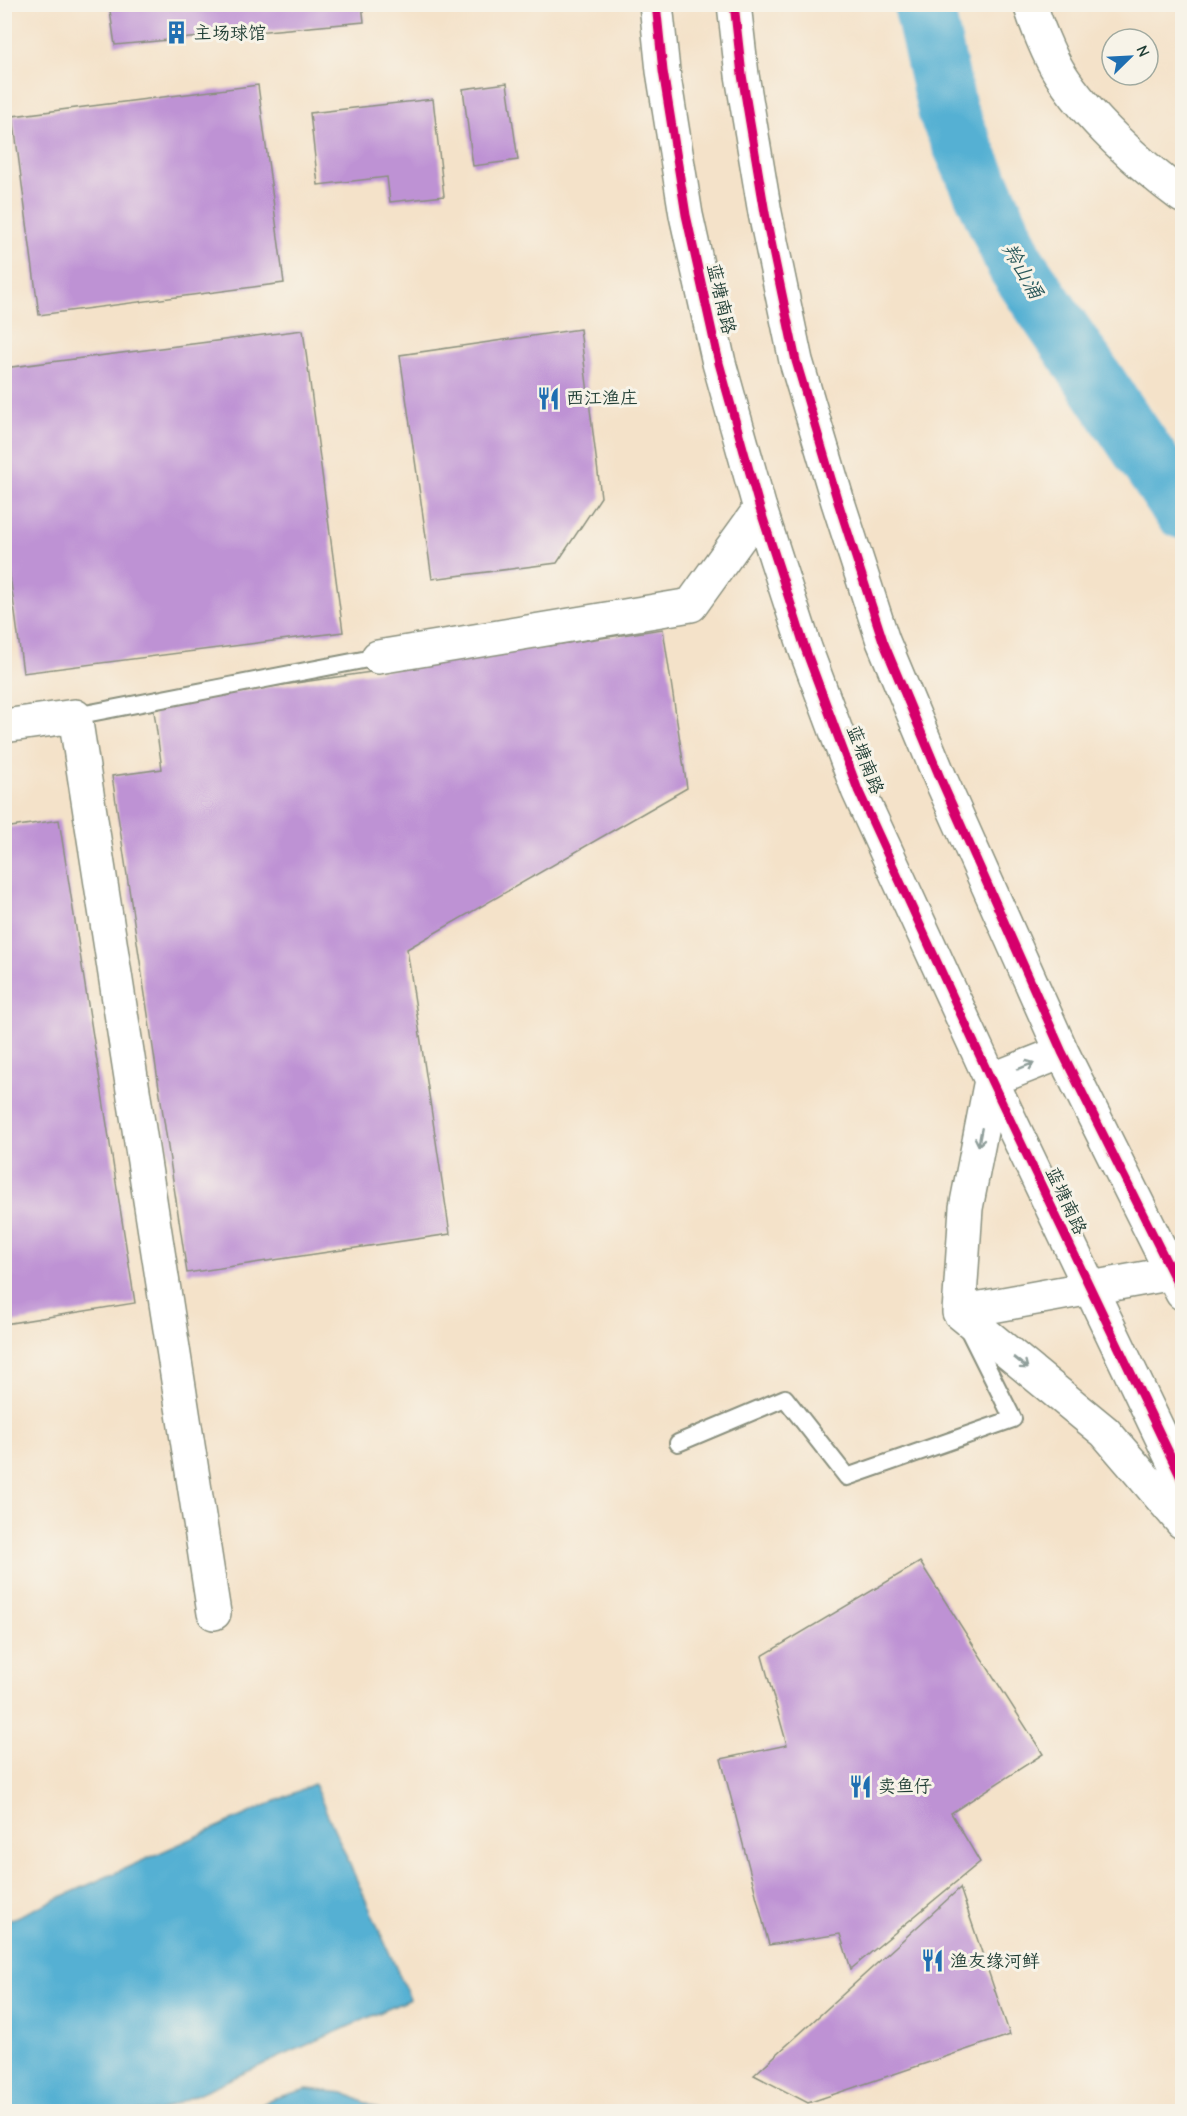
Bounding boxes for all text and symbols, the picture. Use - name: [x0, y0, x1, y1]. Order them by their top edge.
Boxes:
- building icon: 主场球馆: [163, 20, 189, 46]
- place label: 主场球馆: [194, 23, 266, 44]
- north arrow: [1100, 27, 1160, 87]
- text: N: [1132, 43, 1153, 60]
- water label: 羚山涌: [998, 239, 1048, 304]
- street label: 蓝塘南路: [703, 262, 739, 336]
- restaurant icon: 西江渔庄: [535, 385, 561, 411]
- place label: 西江渔庄: [566, 388, 638, 409]
- street label: 蓝塘南路: [842, 723, 888, 797]
- one-way arrow: [1016, 1060, 1035, 1071]
- one-way arrow: [974, 1127, 985, 1147]
- street label: 蓝塘南路: [1041, 1164, 1091, 1238]
- one-way arrow: [1012, 1356, 1028, 1369]
- restaurant icon: 卖鱼仔: [847, 1773, 873, 1799]
- place label: 卖鱼仔: [878, 1776, 932, 1797]
- restaurant icon: 渔友缘河鲜: [919, 1948, 945, 1974]
- place label: 渔友缘河鲜: [950, 1951, 1040, 1972]

